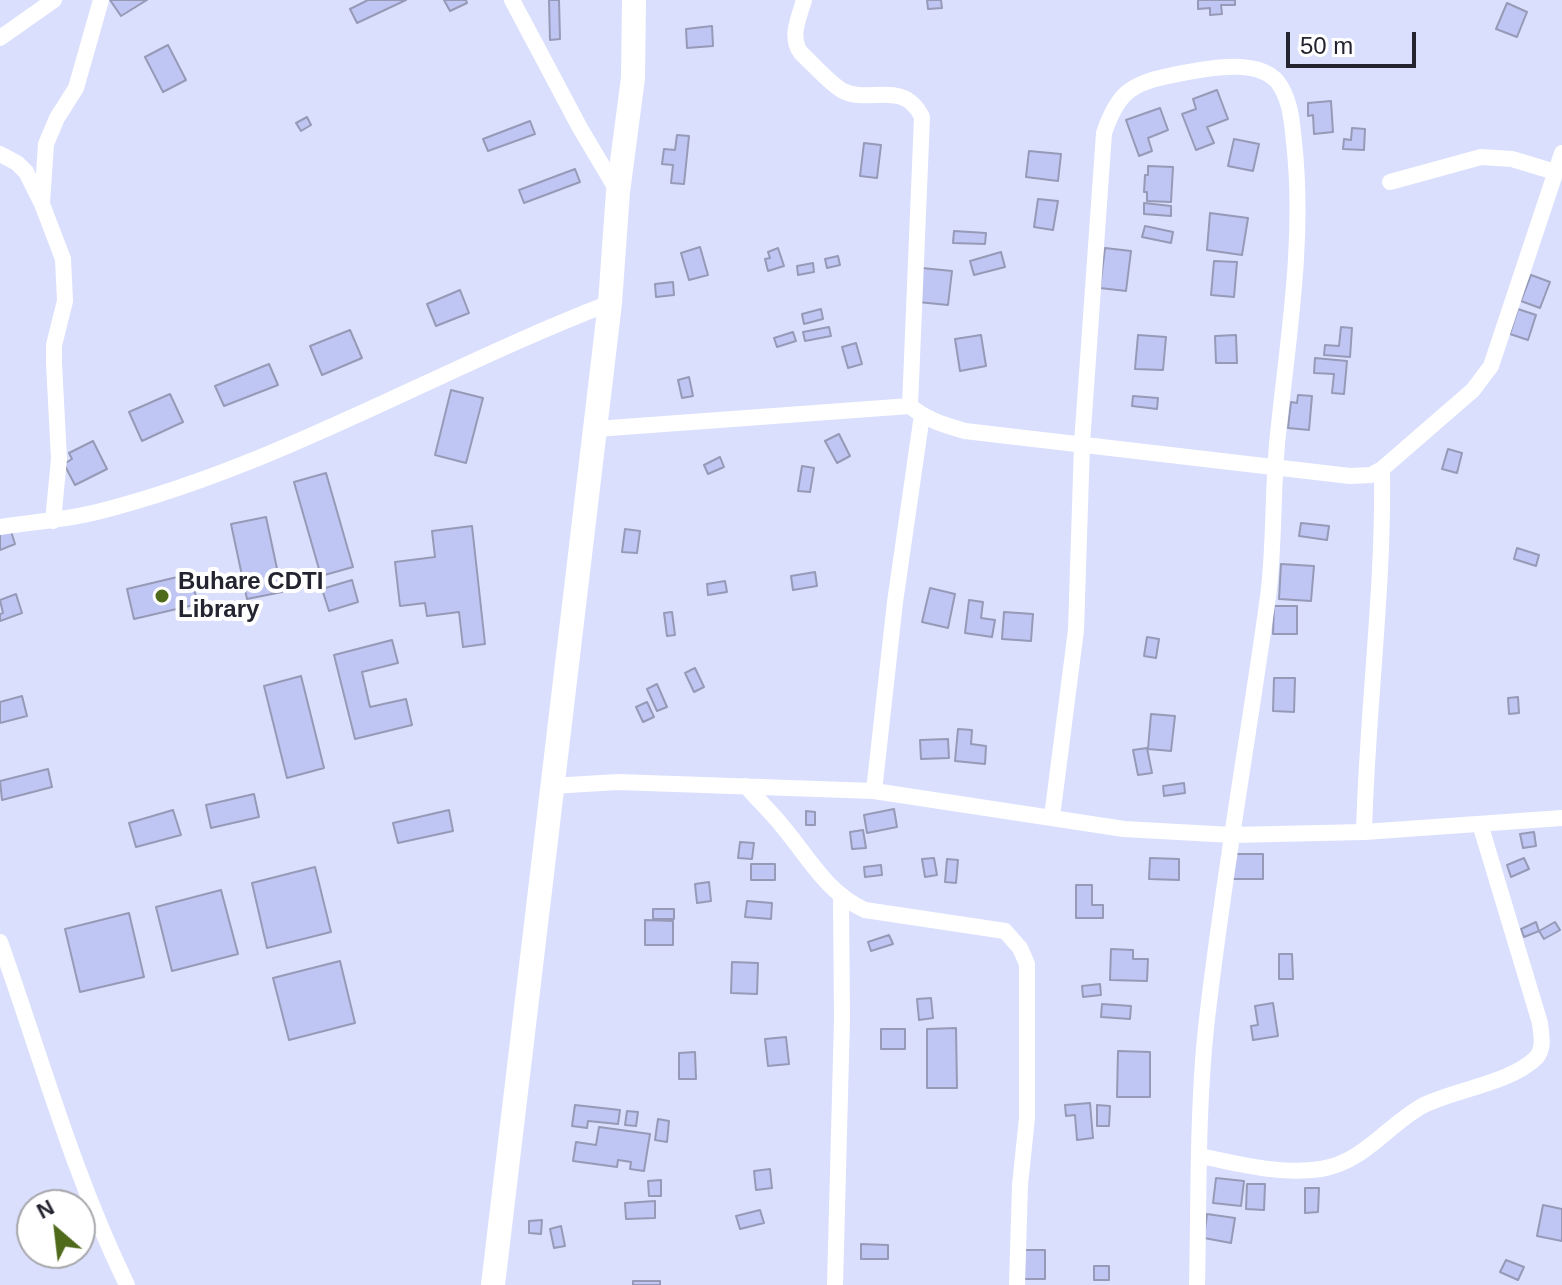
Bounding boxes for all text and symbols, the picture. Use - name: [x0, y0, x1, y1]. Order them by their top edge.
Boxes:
- scale bar: [1290, 16, 1420, 66]
- text: 50 m: [1300, 32, 1353, 59]
- place label: Buhare CDTI Library: [178, 568, 323, 624]
- marker: Buhare CDTI Library: [153, 587, 171, 605]
- north arrow: [16, 1189, 96, 1269]
- text: N: [33, 1194, 58, 1224]

